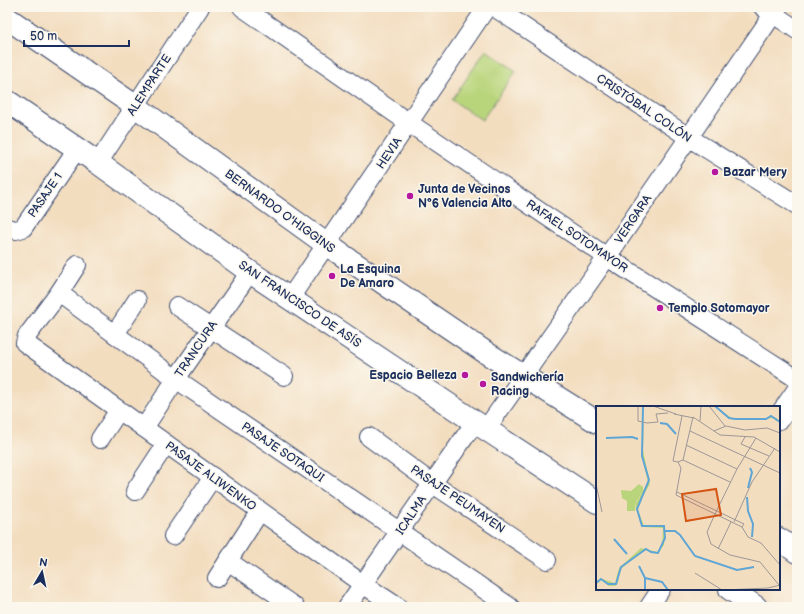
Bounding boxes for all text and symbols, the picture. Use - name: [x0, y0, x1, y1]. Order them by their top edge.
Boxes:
- scale bar: [24, 22, 129, 48]
- text: 50 m: [30, 29, 57, 44]
- street label: ALEMPARTE: [124, 52, 175, 119]
- street label: CRISTÓBAL COLÓN: [593, 69, 695, 146]
- street label: HEVIA: [373, 134, 406, 172]
- place label: Bazar Mery: [723, 165, 787, 180]
- street label: BERNARDO O'HIGGINS: [222, 166, 338, 257]
- marker: Bazar Mery: [710, 167, 720, 177]
- street label: PASAJE 1: [25, 170, 66, 221]
- place label: Junta de Vecinos Nº6 Valencia Alto: [418, 182, 512, 211]
- marker: Junta de Vecinos Nº6 Valencia Alto: [405, 191, 415, 201]
- street label: VERGARA: [612, 191, 656, 247]
- street label: RAFAEL SOTOMAYOR: [523, 197, 631, 276]
- street label: SAN FRANCISCO DE ASÍS: [236, 256, 365, 351]
- place label: La Esquina De Amaro: [340, 262, 401, 291]
- marker: La Esquina De Amaro: [327, 271, 337, 281]
- place label: Templo Sotomayor: [668, 301, 770, 316]
- marker: Templo Sotomayor: [655, 303, 665, 313]
- street label: TRANCURA: [172, 317, 221, 381]
- place label: Espacio Belleza: [369, 368, 457, 383]
- marker: Espacio Belleza: [460, 370, 470, 380]
- place label: Sandwichería Racing: [491, 370, 564, 399]
- marker: Sandwichería Racing: [478, 379, 488, 389]
- inset map: [596, 406, 780, 590]
- street label: PASAJE SOTAQUI: [238, 419, 327, 486]
- street label: PASAJE ALIWENKO: [162, 438, 259, 514]
- street label: PASAJE PEUMAYEN: [408, 462, 508, 537]
- street label: ICALMA: [393, 492, 430, 538]
- north arrow: [22, 552, 62, 592]
- text: N: [38, 556, 49, 570]

